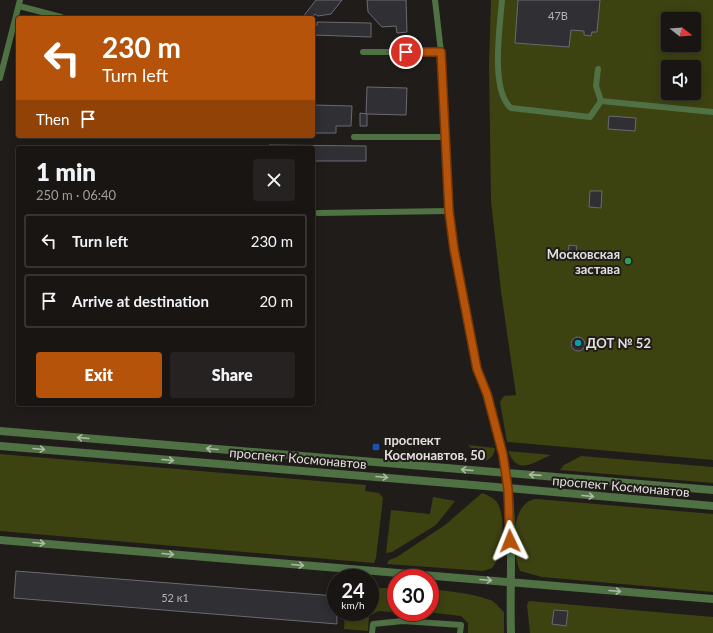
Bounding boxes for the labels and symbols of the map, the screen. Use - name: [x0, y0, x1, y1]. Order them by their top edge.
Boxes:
- house number: 47В: [548, 9, 568, 22]
- north arrow: [661, 12, 701, 52]
- pin: [389, 35, 423, 69]
- place label: Московская застава: [547, 246, 620, 277]
- marker: Московская застава: [623, 256, 633, 266]
- place label: ДОТ № 52: [586, 335, 651, 351]
- marker: ДОТ № 52: [573, 338, 583, 348]
- place label: проспект Космонавтов, 50: [384, 432, 486, 463]
- one-way arrow: [77, 434, 90, 441]
- marker: проспект Космонавтов, 50: [371, 442, 381, 452]
- street label: проспект Космонавтов: [229, 444, 367, 472]
- one-way arrow: [206, 445, 219, 452]
- one-way arrow: [32, 446, 45, 453]
- one-way arrow: [161, 456, 174, 463]
- one-way arrow: [461, 467, 474, 474]
- one-way arrow: [529, 472, 542, 479]
- street label: проспект Космонавтов: [552, 472, 690, 500]
- one-way arrow: [375, 474, 388, 481]
- one-way arrow: [581, 492, 594, 499]
- position arrow: [489, 520, 531, 562]
- one-way arrow: [32, 539, 45, 547]
- one-way arrow: [161, 550, 174, 557]
- one-way arrow: [291, 561, 304, 568]
- speed limit sign: 30: [387, 569, 439, 621]
- one-way arrow: [479, 576, 492, 583]
- one-way arrow: [608, 587, 621, 595]
- house number: 52 к1: [161, 591, 189, 604]

